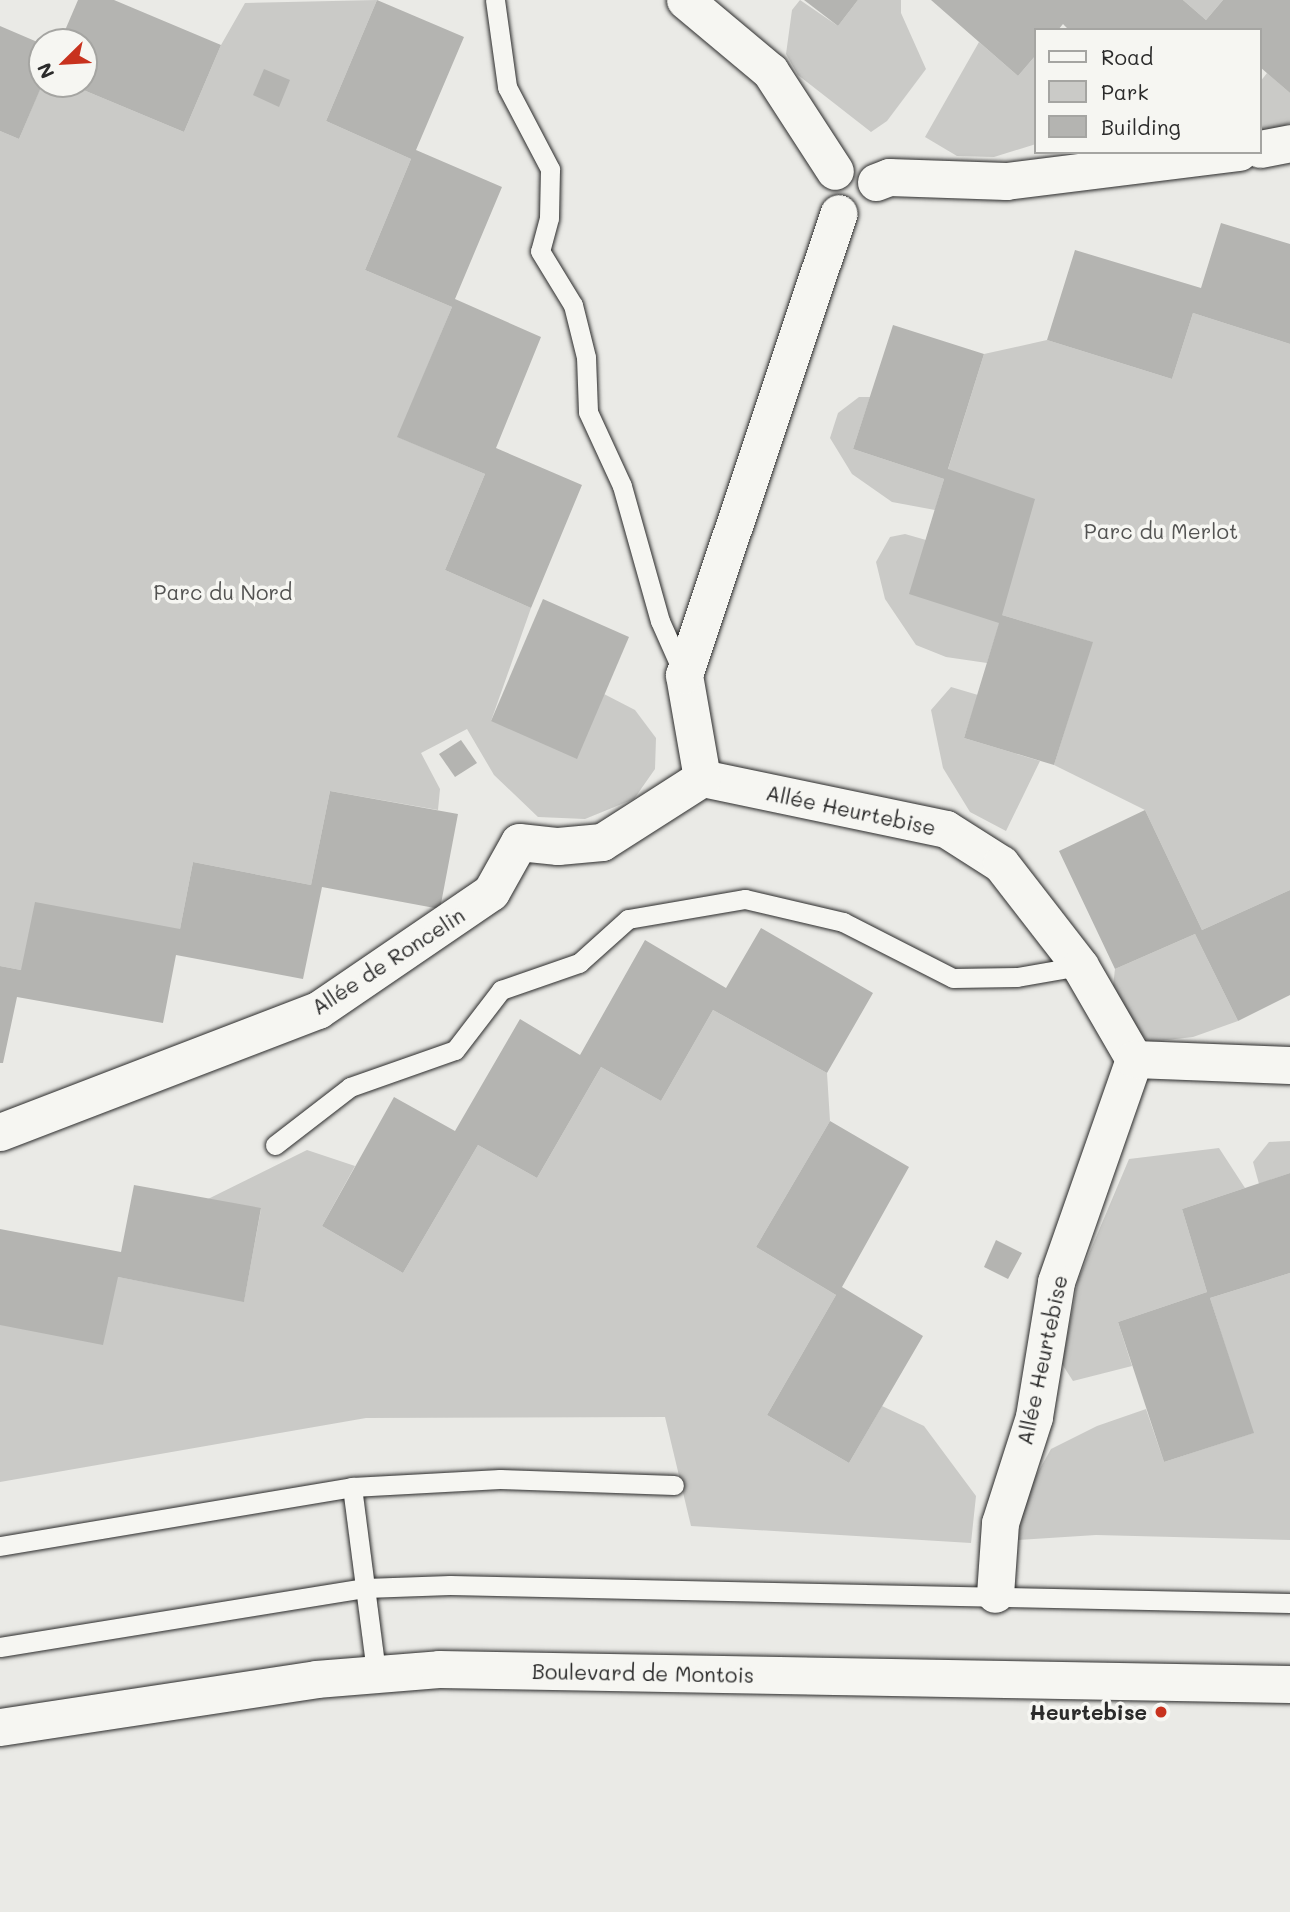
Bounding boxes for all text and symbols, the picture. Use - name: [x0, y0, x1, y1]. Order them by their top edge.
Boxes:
- north arrow: [28, 28, 98, 98]
- legend: [1034, 28, 1262, 154]
- text: Road: [1101, 43, 1153, 70]
- text: N: [31, 59, 60, 83]
- text: Park: [1101, 78, 1149, 105]
- text: Building: [1101, 113, 1181, 140]
- park label: Parc du Merlot: [1084, 518, 1238, 544]
- park label: Parc du Nord: [154, 579, 292, 605]
- street label: Allée Heurtebise: [764, 780, 938, 840]
- street label: Allée de Roncelin: [307, 902, 469, 1020]
- street label: Allée Heurtebise: [1012, 1273, 1072, 1447]
- street label: Boulevard de Montois: [532, 1658, 754, 1688]
- place label: Heurtebise: [1029, 1699, 1147, 1725]
- marker: Heurtebise: [1153, 1704, 1169, 1720]

